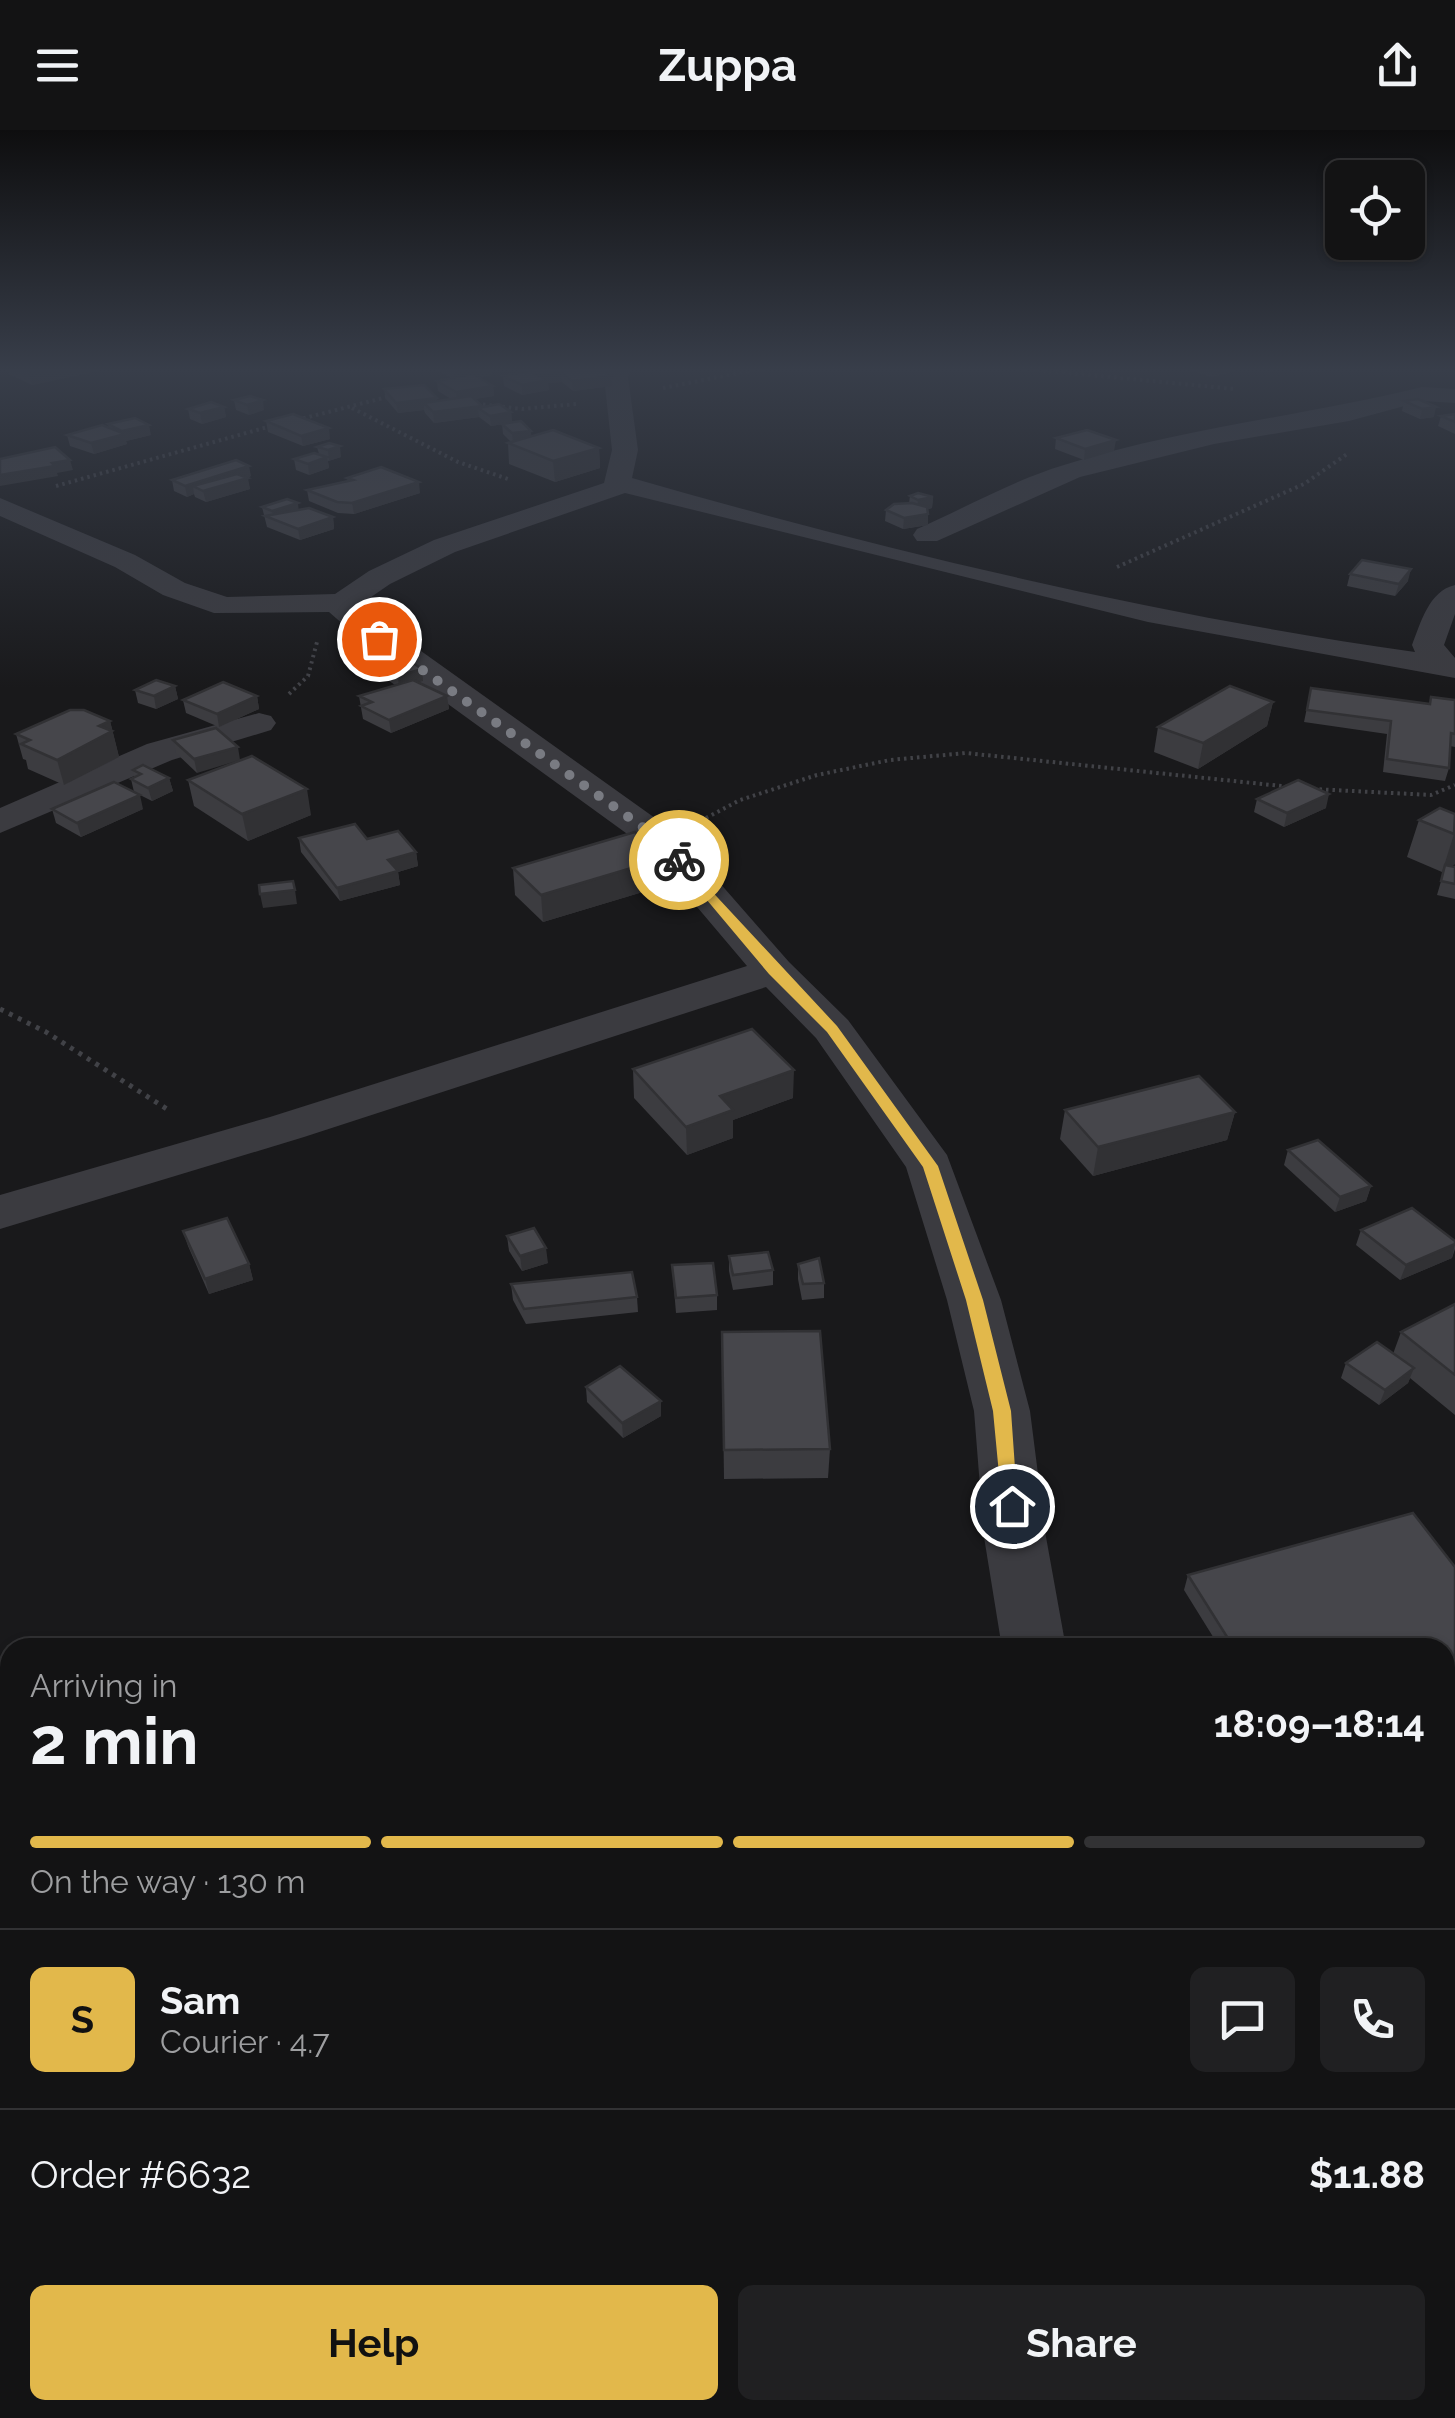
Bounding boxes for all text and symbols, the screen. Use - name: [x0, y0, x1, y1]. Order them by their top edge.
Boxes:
- icon: menu: [30, 38, 85, 93]
- icon: share: [1370, 38, 1425, 93]
- text: Zuppa: [658, 39, 797, 92]
- map controls: [1325, 160, 1425, 260]
- button: locate: [1325, 160, 1425, 260]
- pin: [337, 597, 422, 682]
- icon: bag: [352, 612, 407, 667]
- courier: [629, 810, 729, 910]
- icon: bike: [652, 833, 707, 888]
- pin: [970, 1464, 1055, 1549]
- icon: home: [985, 1479, 1040, 1534]
- text: Arriving in: [30, 1667, 177, 1704]
- text: 18:09–18:14: [1214, 1701, 1425, 1746]
- text: 2 min: [30, 1703, 199, 1779]
- text: On the way · 130 m: [30, 1863, 306, 1900]
- button: chat: [1190, 1967, 1295, 2072]
- button: phone: [1320, 1967, 1425, 2072]
- text: Sam: [160, 1978, 240, 2023]
- text: S: [71, 1997, 94, 2042]
- text: Courier · 4.7: [160, 2023, 330, 2060]
- text: Order #6632: [30, 2152, 251, 2197]
- text: $11.88: [1309, 2152, 1425, 2197]
- button: Help: [30, 2285, 718, 2400]
- button: Share: [738, 2285, 1425, 2400]

